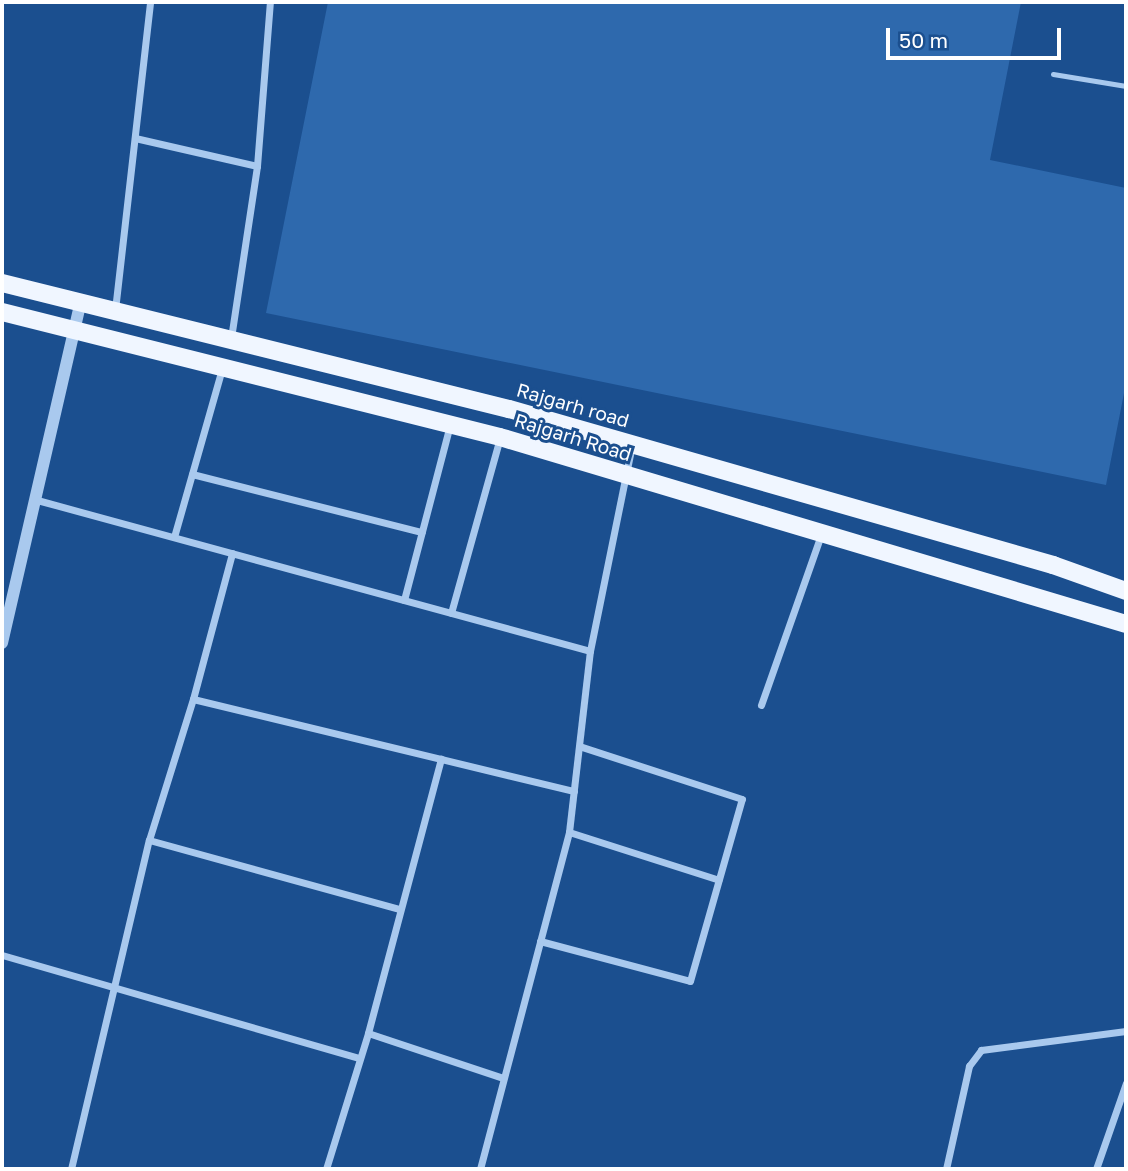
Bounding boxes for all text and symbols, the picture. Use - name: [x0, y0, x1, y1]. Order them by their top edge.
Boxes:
- scale bar: [890, 14, 1065, 58]
- text: 50 m: [899, 27, 948, 53]
- street label: Rajgarh road: [514, 378, 632, 432]
- street label: Rajgarh Road: [512, 408, 634, 466]

